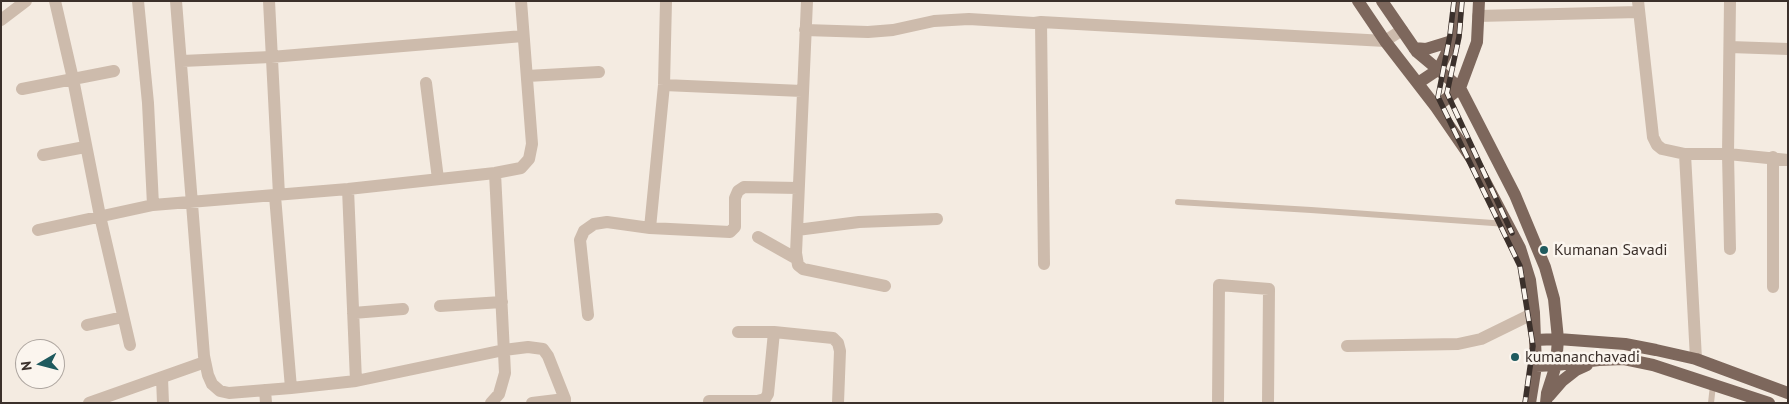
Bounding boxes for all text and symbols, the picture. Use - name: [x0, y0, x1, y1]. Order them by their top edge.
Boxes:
- place label: Kumanan Savadi: [1554, 240, 1668, 260]
- marker: Kumanan Savadi: [1538, 244, 1550, 256]
- north arrow: [15, 339, 65, 389]
- place label: kumananchavadi: [1525, 347, 1640, 367]
- marker: kumananchavadi: [1509, 351, 1521, 363]
- text: N: [17, 360, 36, 372]

